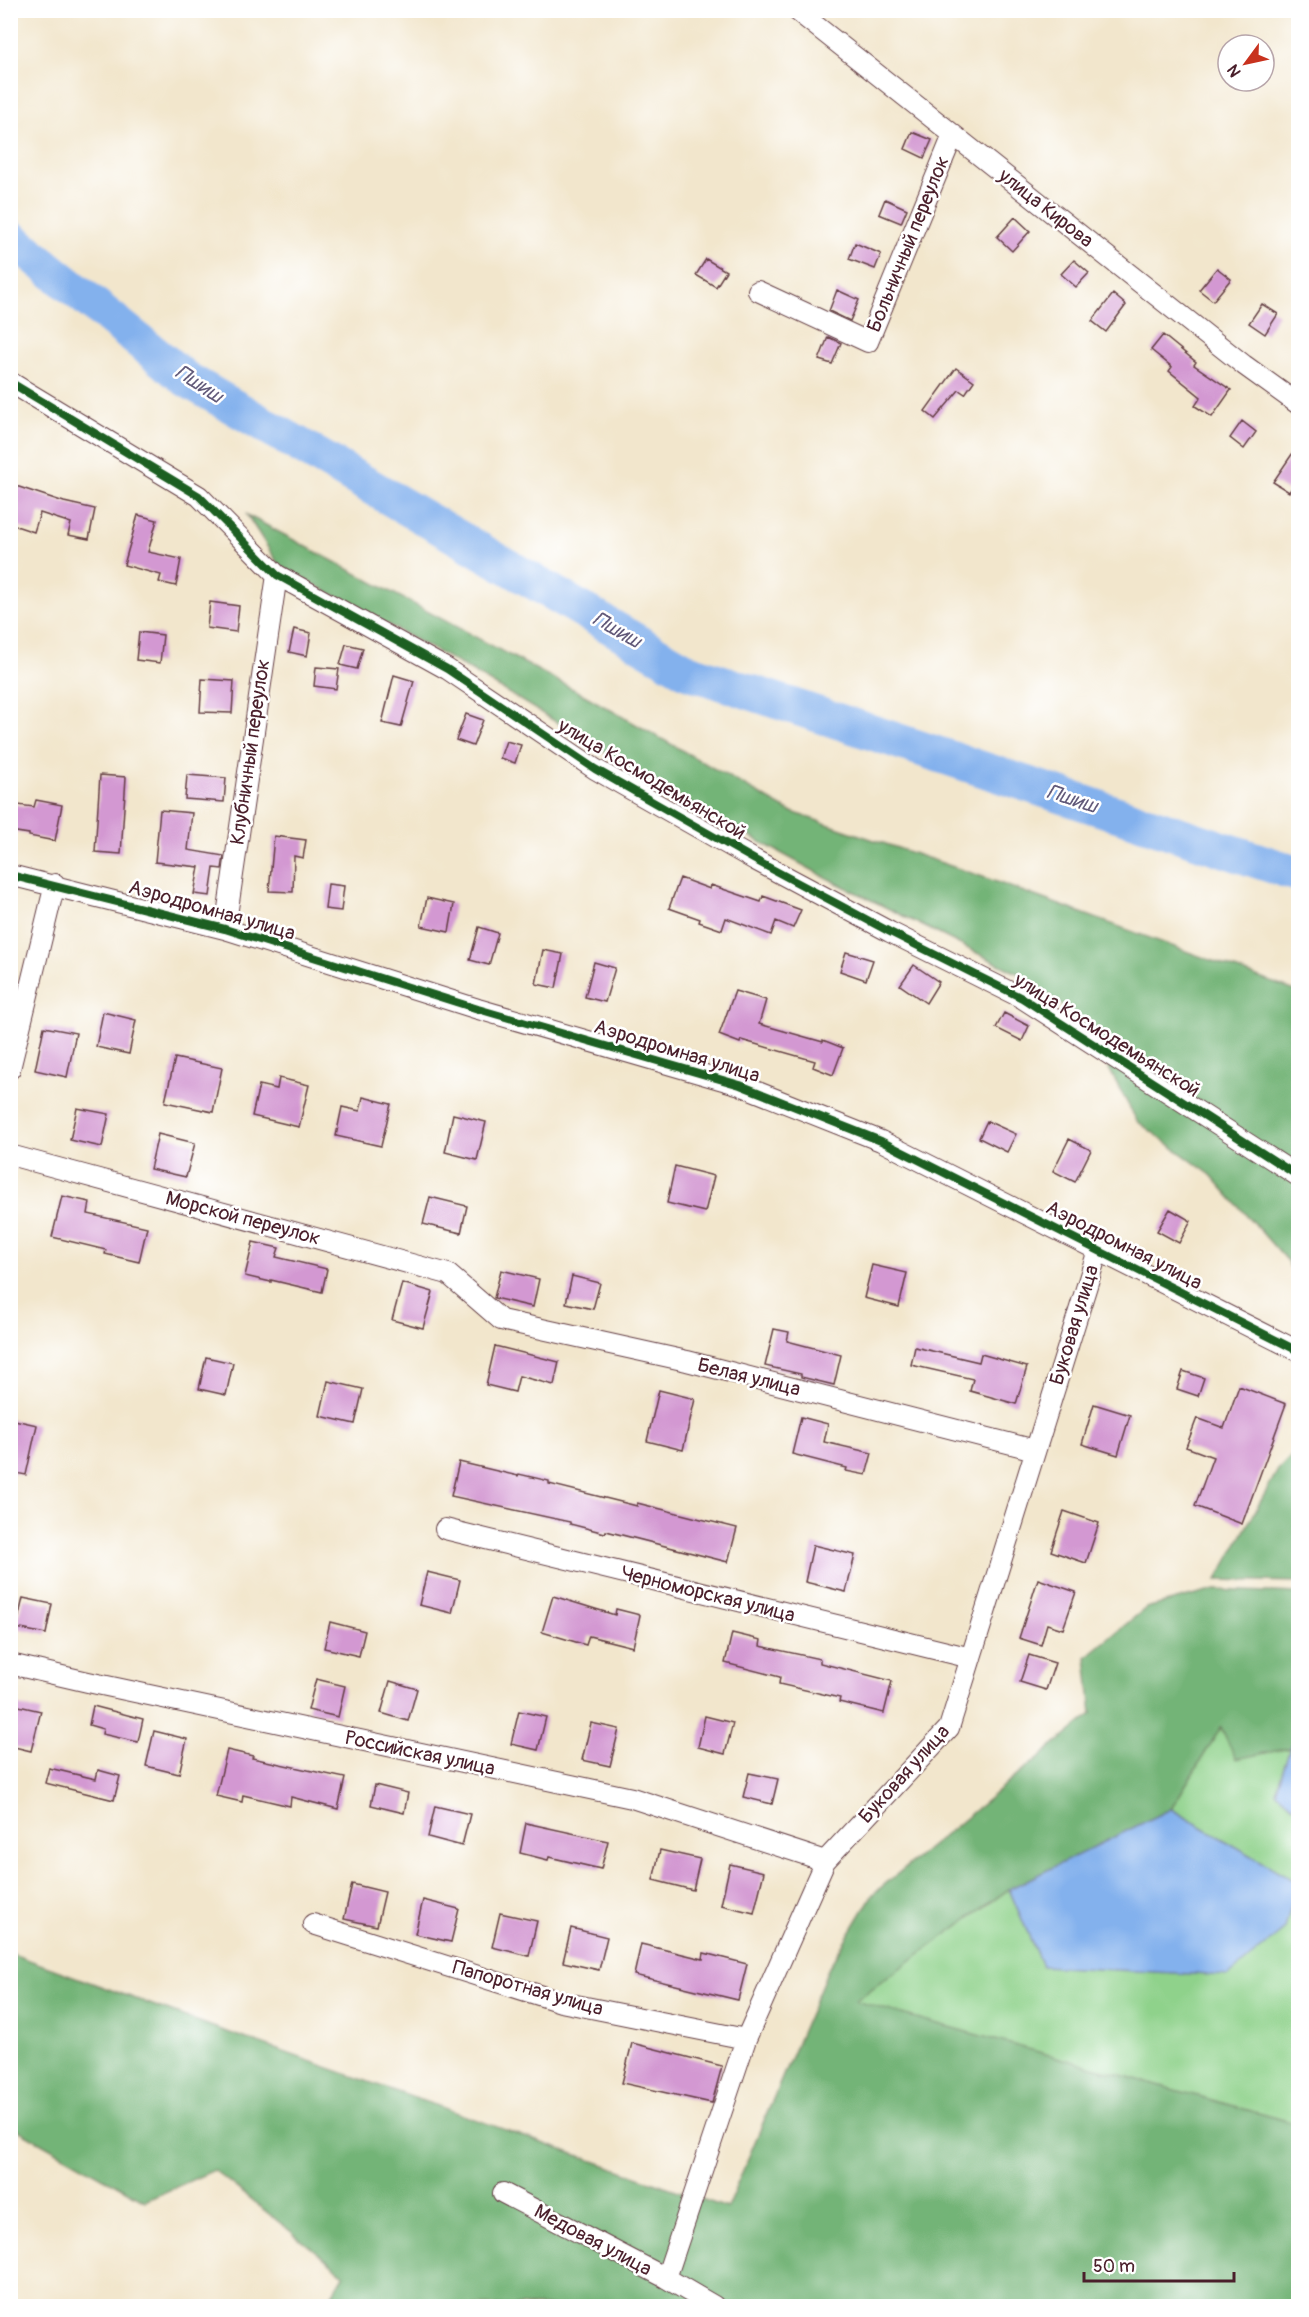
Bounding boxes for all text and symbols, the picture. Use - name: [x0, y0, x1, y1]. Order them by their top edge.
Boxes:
- north arrow: [1216, 33, 1276, 93]
- text: N: [1223, 60, 1246, 81]
- street label: Больничный переулок: [861, 152, 955, 336]
- street label: улица Кирова: [993, 162, 1099, 253]
- water label: Пшиш: [170, 359, 230, 411]
- water label: Пшиш: [588, 605, 648, 656]
- street label: Клубничный переулок: [225, 658, 275, 846]
- street label: улица Космодемьянской: [553, 712, 751, 845]
- water label: Пшиш: [1043, 778, 1103, 820]
- street label: Аэродромная улица: [126, 874, 298, 946]
- street label: улица Космодемьянской: [1008, 967, 1205, 1103]
- street label: Аэродромная улица: [591, 1014, 763, 1088]
- street label: Морской переулок: [163, 1185, 323, 1251]
- street label: Аэродромная улица: [1042, 1195, 1206, 1295]
- street label: Буковая улица: [1044, 1262, 1104, 1388]
- street label: Белая улица: [695, 1352, 803, 1402]
- street label: Черноморская улица: [618, 1560, 798, 1628]
- street label: Буковая улица: [853, 1719, 955, 1829]
- street label: Российская улица: [343, 1725, 497, 1781]
- street label: Папоротная улица: [450, 1955, 606, 2021]
- street label: Медовая улица: [530, 2199, 656, 2281]
- scale bar: [1084, 2245, 1234, 2283]
- text: 50 m: [1093, 2255, 1135, 2278]

